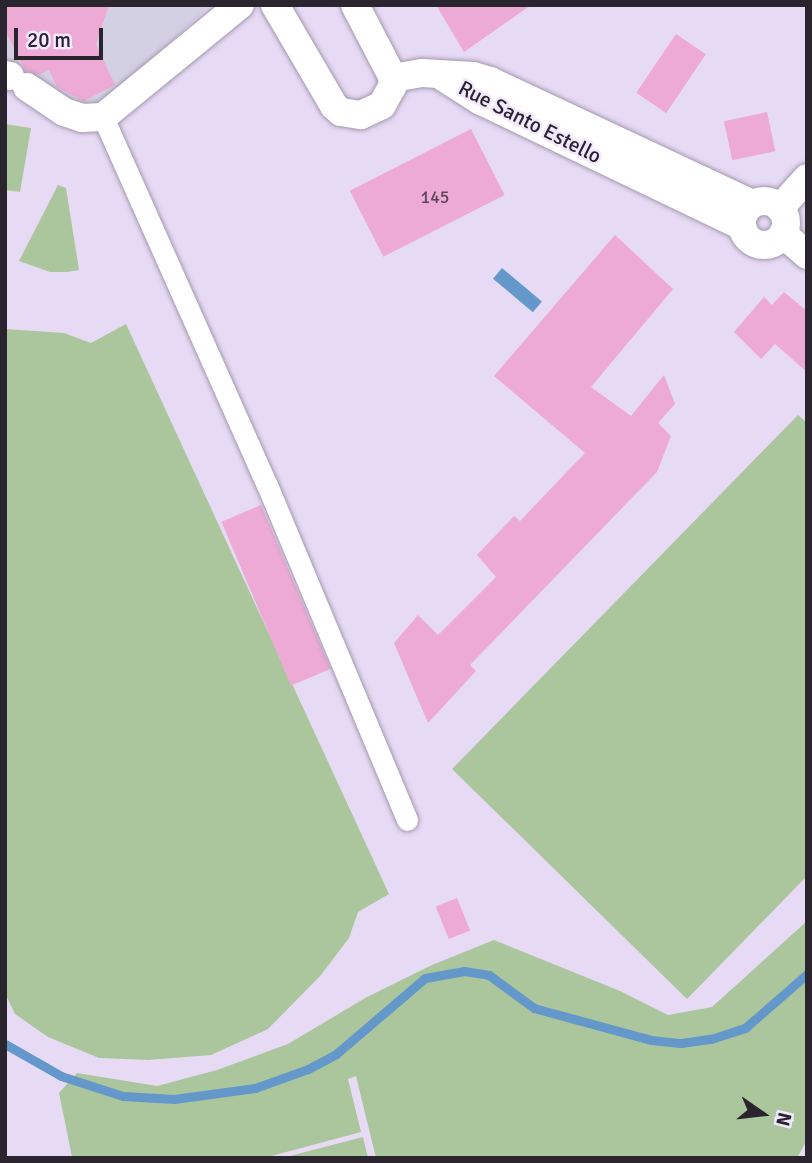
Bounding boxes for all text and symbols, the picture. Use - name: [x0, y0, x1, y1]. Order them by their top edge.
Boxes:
- scale bar: [18, 14, 107, 58]
- text: 20 m: [27, 27, 71, 53]
- street label: Rue Santo Estello: [454, 75, 606, 169]
- house number: 145: [420, 186, 450, 208]
- north arrow: [728, 1079, 798, 1149]
- text: N: [770, 1110, 797, 1128]

